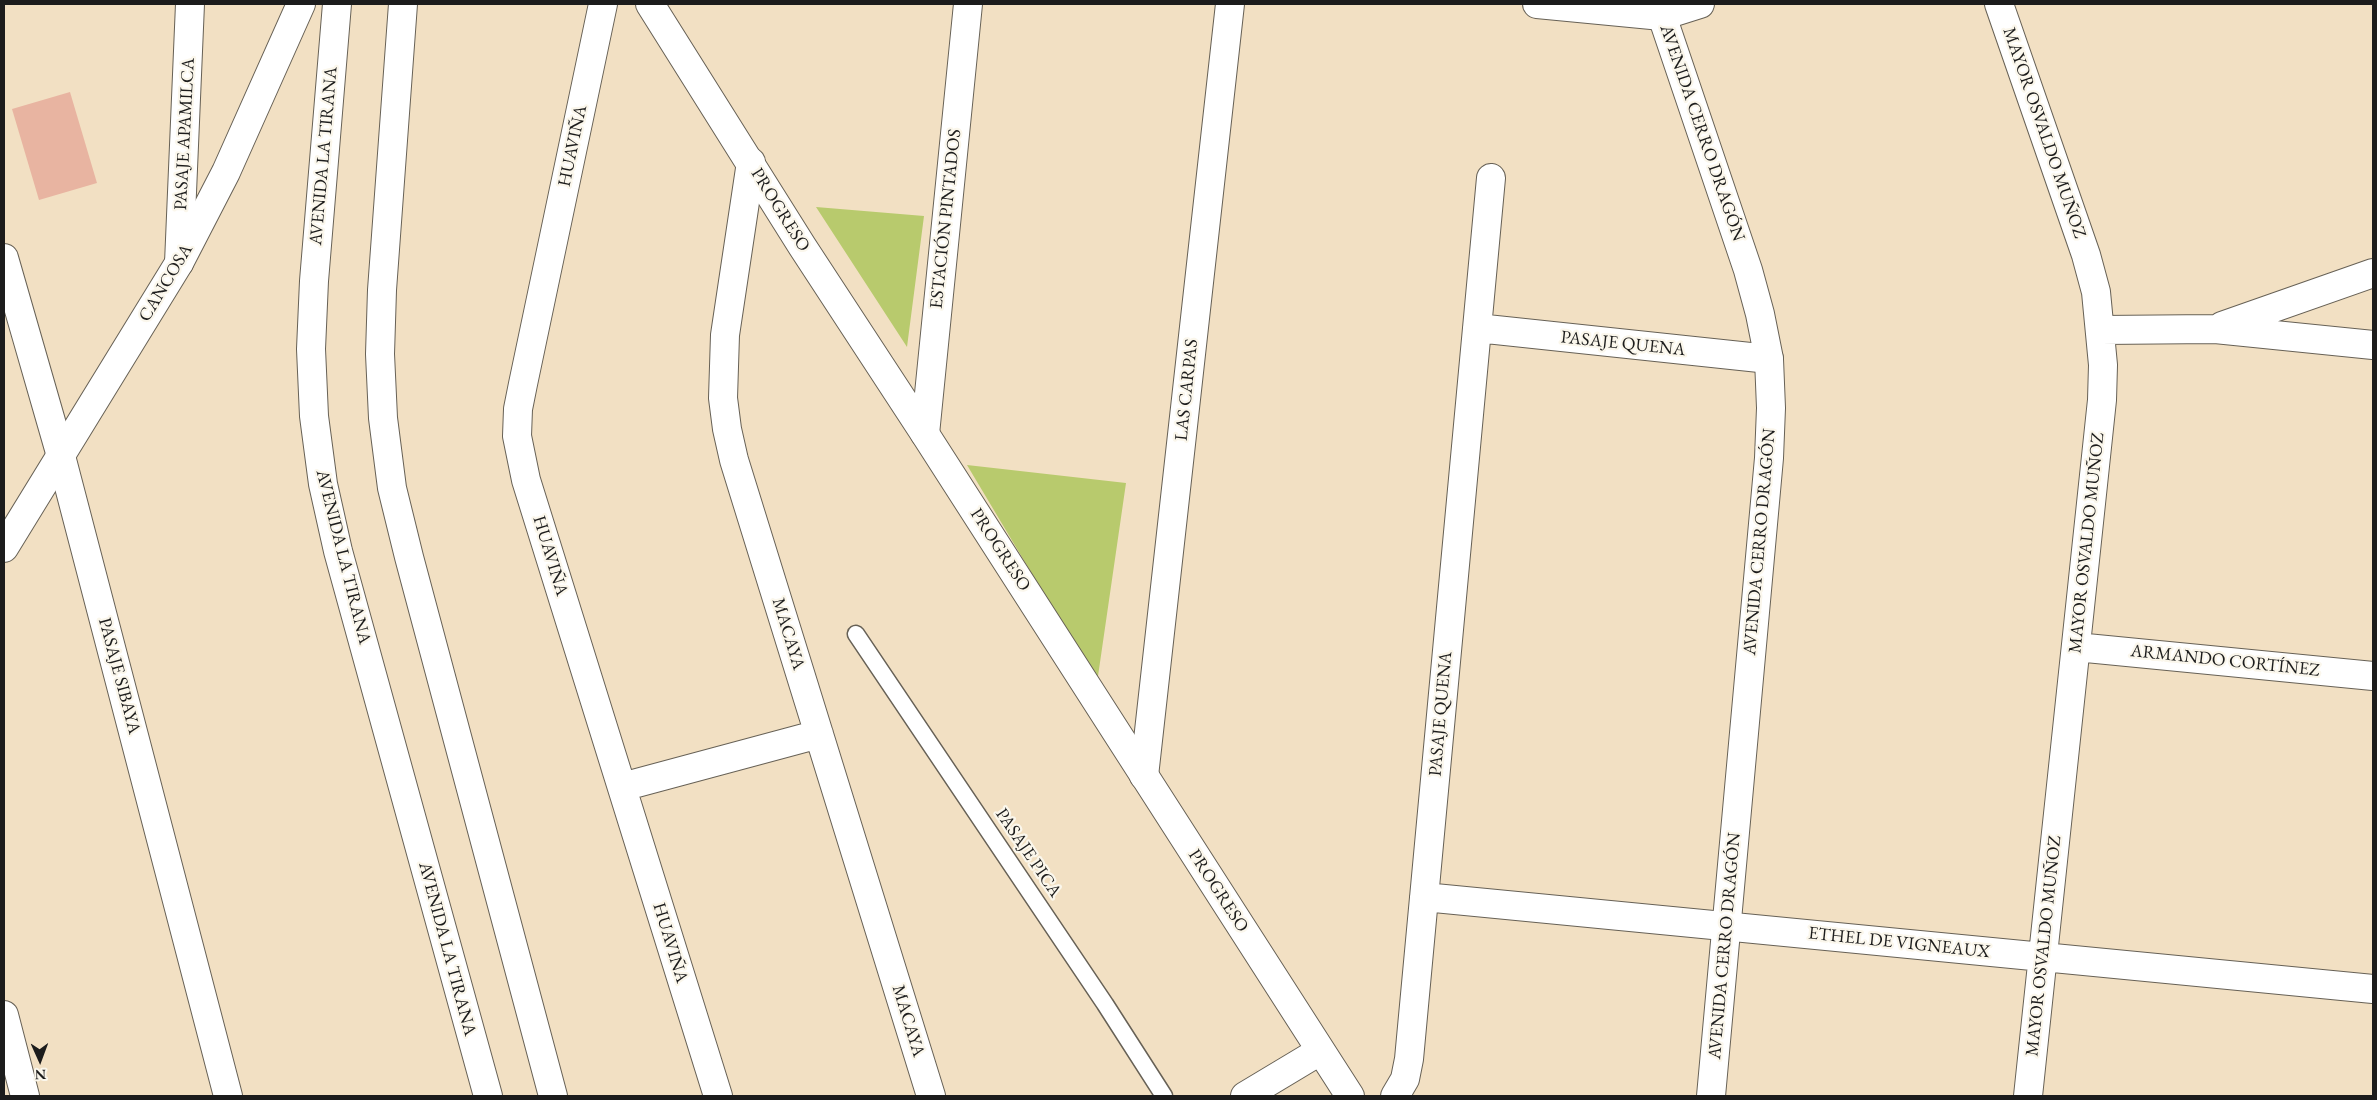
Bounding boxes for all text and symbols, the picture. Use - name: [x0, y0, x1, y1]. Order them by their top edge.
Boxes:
- street label: AVENIDA CERRO DRAGÓN: [1655, 22, 1749, 244]
- street label: MAYOR OSVALDO MUÑOZ: [1998, 25, 2090, 241]
- street label: PASAJE APAMILCA: [170, 57, 200, 211]
- street label: AVENIDA LA TIRANA: [305, 66, 343, 246]
- street label: HUAVIÑA: [554, 103, 592, 189]
- street label: ESTACIÓN PINTADOS: [926, 128, 966, 310]
- street label: PROGRESO: [746, 164, 814, 256]
- street label: CANCOSA: [134, 240, 198, 326]
- street label: PASAJE QUENA: [1560, 327, 1686, 361]
- street label: LAS CARPAS: [1171, 338, 1203, 442]
- street label: AVENIDA CERRO DRAGÓN: [1739, 428, 1781, 656]
- street label: MAYOR OSVALDO MUÑOZ: [2065, 432, 2109, 654]
- street label: AVENIDA LA TIRANA: [311, 467, 375, 647]
- street label: PROGRESO: [965, 504, 1035, 596]
- street label: HUAVIÑA: [528, 513, 572, 599]
- street label: MACAYA: [767, 595, 809, 673]
- street label: PASAJE SIBAYA: [93, 615, 145, 737]
- street label: ARMANDO CORTÍNEZ: [2129, 640, 2321, 682]
- street label: PASAJE QUENA: [1425, 651, 1457, 777]
- street label: PASAJE PICA: [990, 804, 1066, 902]
- street label: AVENIDA CERRO DRAGÓN: [1704, 832, 1746, 1060]
- street label: MAYOR OSVALDO MUÑOZ: [2022, 835, 2066, 1057]
- street label: PROGRESO: [1183, 845, 1253, 937]
- street label: AVENIDA LA TIRANA: [413, 860, 481, 1038]
- street label: HUAVIÑA: [648, 900, 692, 986]
- street label: ETHEL DE VIGNEAUX: [1807, 923, 1991, 963]
- street label: MACAYA: [887, 982, 929, 1060]
- north arrow: [15, 1035, 65, 1085]
- text: N: [35, 1066, 47, 1084]

